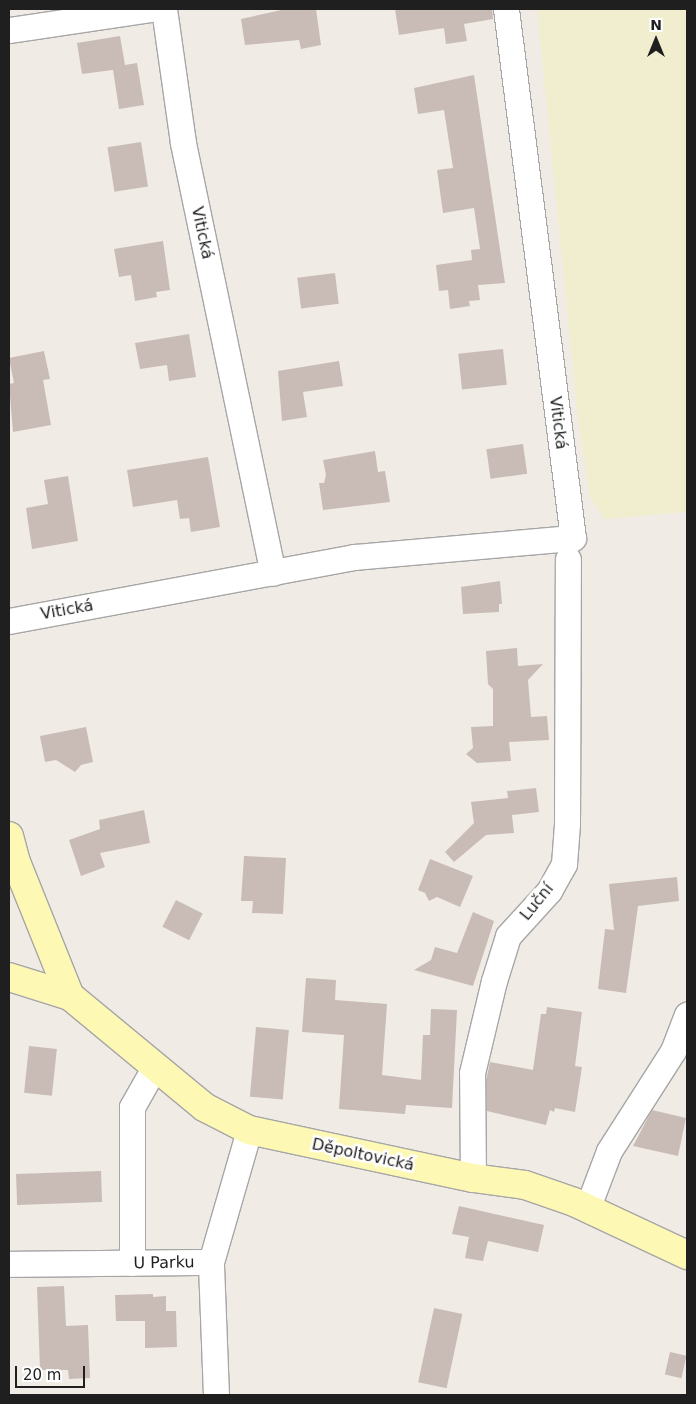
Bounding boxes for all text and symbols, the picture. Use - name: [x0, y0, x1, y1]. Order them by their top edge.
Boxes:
- north arrow: [631, 15, 681, 65]
- text: N: [650, 17, 662, 33]
- street label: Vitická: [187, 205, 217, 261]
- street label: Vitická: [545, 395, 571, 451]
- street label: Vitická: [39, 596, 95, 624]
- street label: Luční: [516, 880, 558, 924]
- street label: Děpoltovická: [310, 1135, 416, 1175]
- street label: U Parku: [133, 1253, 195, 1273]
- scale bar: [18, 1356, 88, 1388]
- text: 20 m: [23, 1366, 61, 1384]

